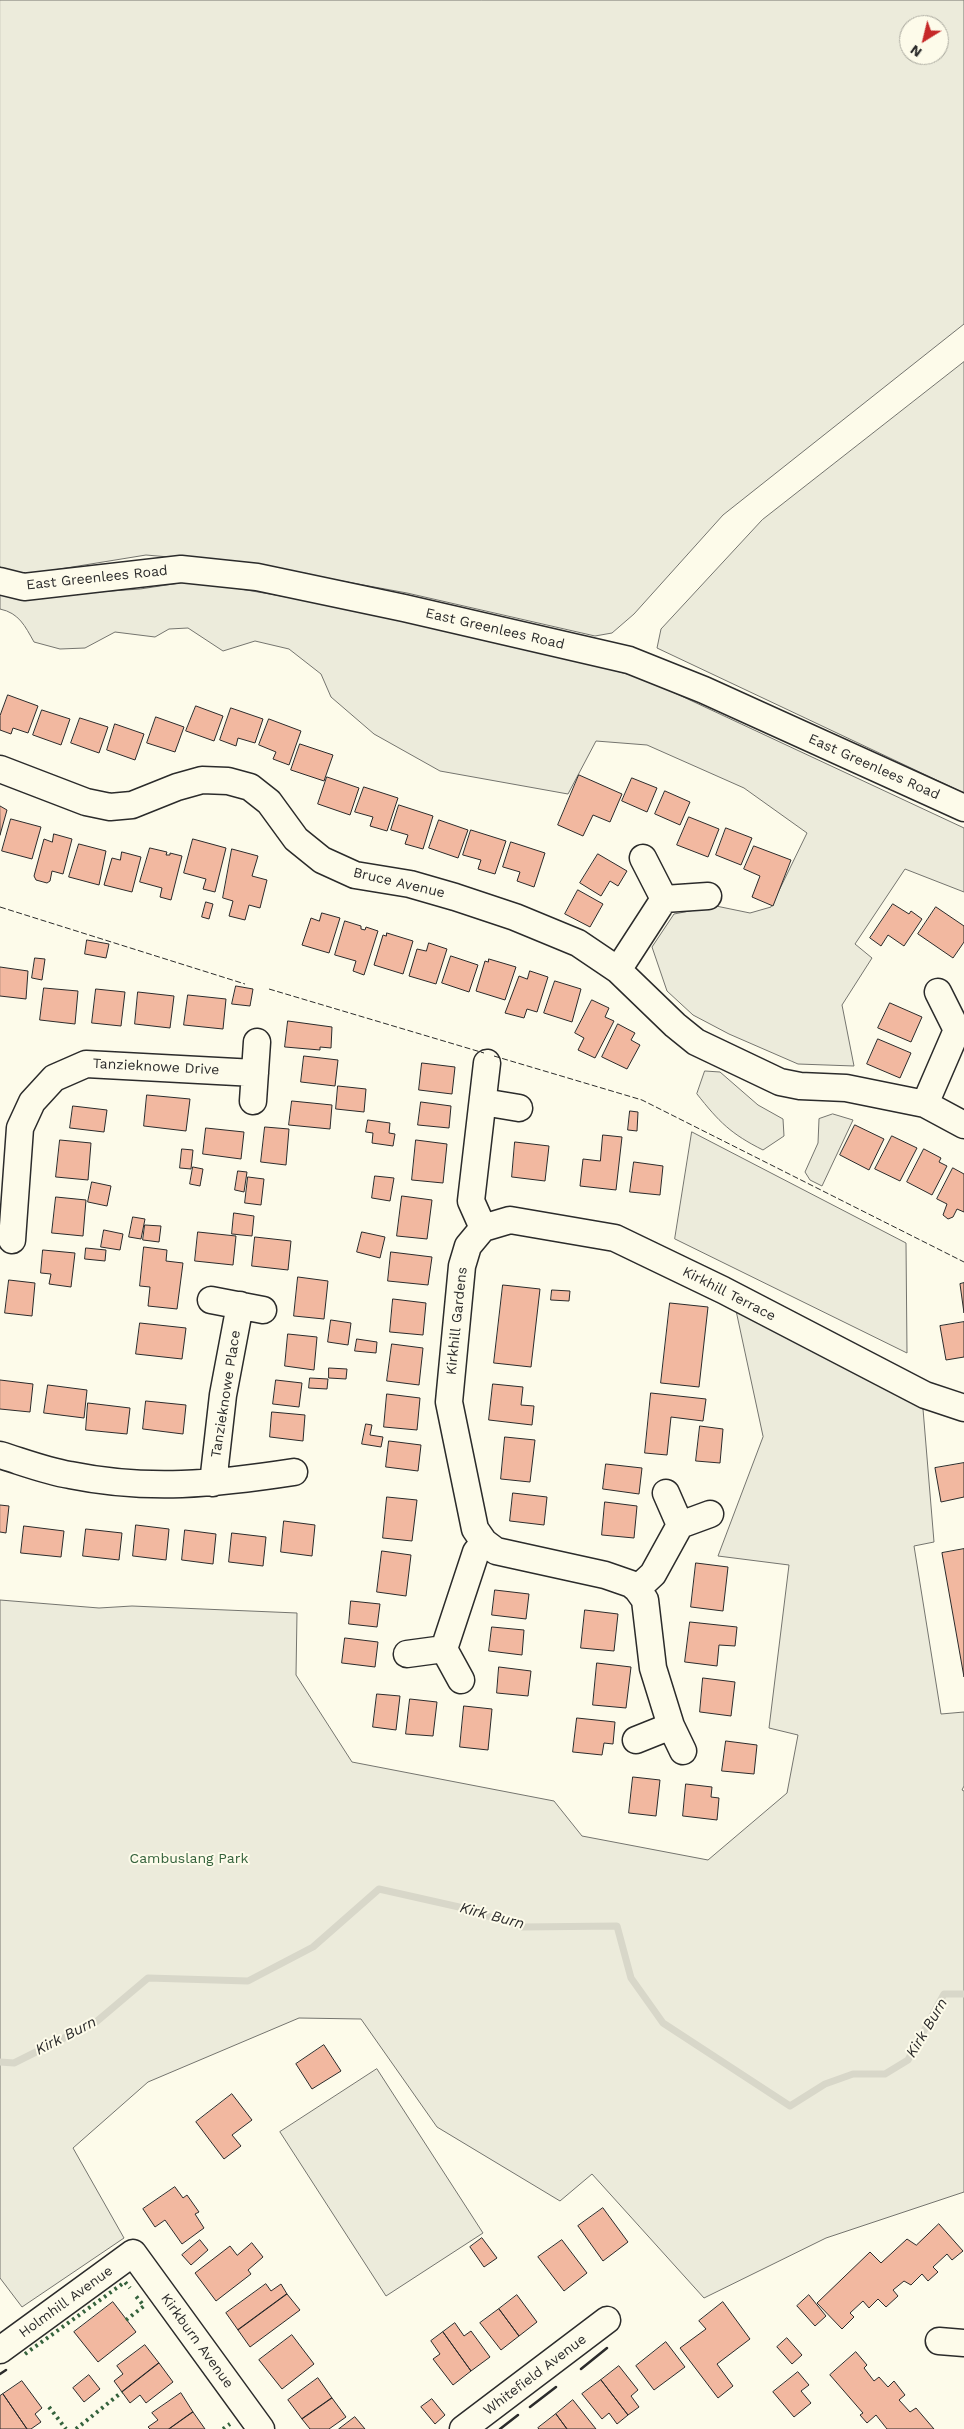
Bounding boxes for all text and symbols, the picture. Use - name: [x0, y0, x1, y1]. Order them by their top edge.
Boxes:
- north arrow: [899, 15, 949, 65]
- text: N: [907, 42, 925, 61]
- street label: East Greenlees Road: [25, 562, 169, 594]
- street label: East Greenlees Road: [424, 605, 566, 653]
- street label: East Greenlees Road: [806, 730, 942, 804]
- street label: Bruce Avenue: [351, 864, 447, 902]
- street label: Tanzieknowe Drive: [92, 1055, 220, 1079]
- street label: Kirkhill Terrace: [680, 1263, 778, 1325]
- street label: Kirkhill Gardens: [443, 1266, 471, 1376]
- street label: Tanzieknowe Place: [208, 1329, 244, 1459]
- park label: Cambuslang Park: [130, 1851, 248, 1867]
- water label: Kirk Burn: [458, 1899, 526, 1933]
- water label: Kirk Burn: [902, 1995, 952, 2061]
- water label: Kirk Burn: [33, 2013, 99, 2059]
- street label: Holmhill Avenue: [16, 2262, 116, 2342]
- street label: Kirkburn Avenue: [157, 2290, 237, 2392]
- street label: Whitefield Avenue: [480, 2331, 590, 2419]

